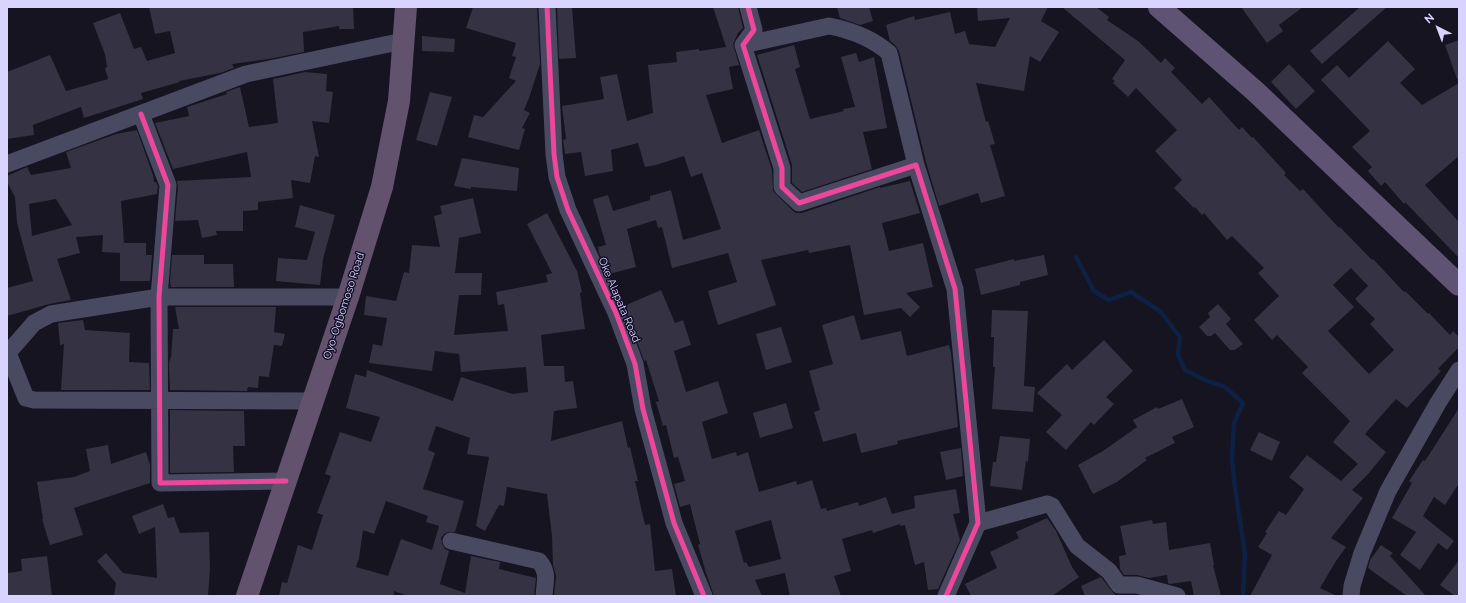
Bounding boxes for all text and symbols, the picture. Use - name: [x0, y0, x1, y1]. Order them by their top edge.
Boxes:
- north arrow: [1418, 8, 1458, 48]
- text: N: [1422, 11, 1437, 26]
- street label: Oyo-Ogbomoso Road: [321, 251, 367, 361]
- street label: Oke Alapata Road: [595, 255, 643, 345]

